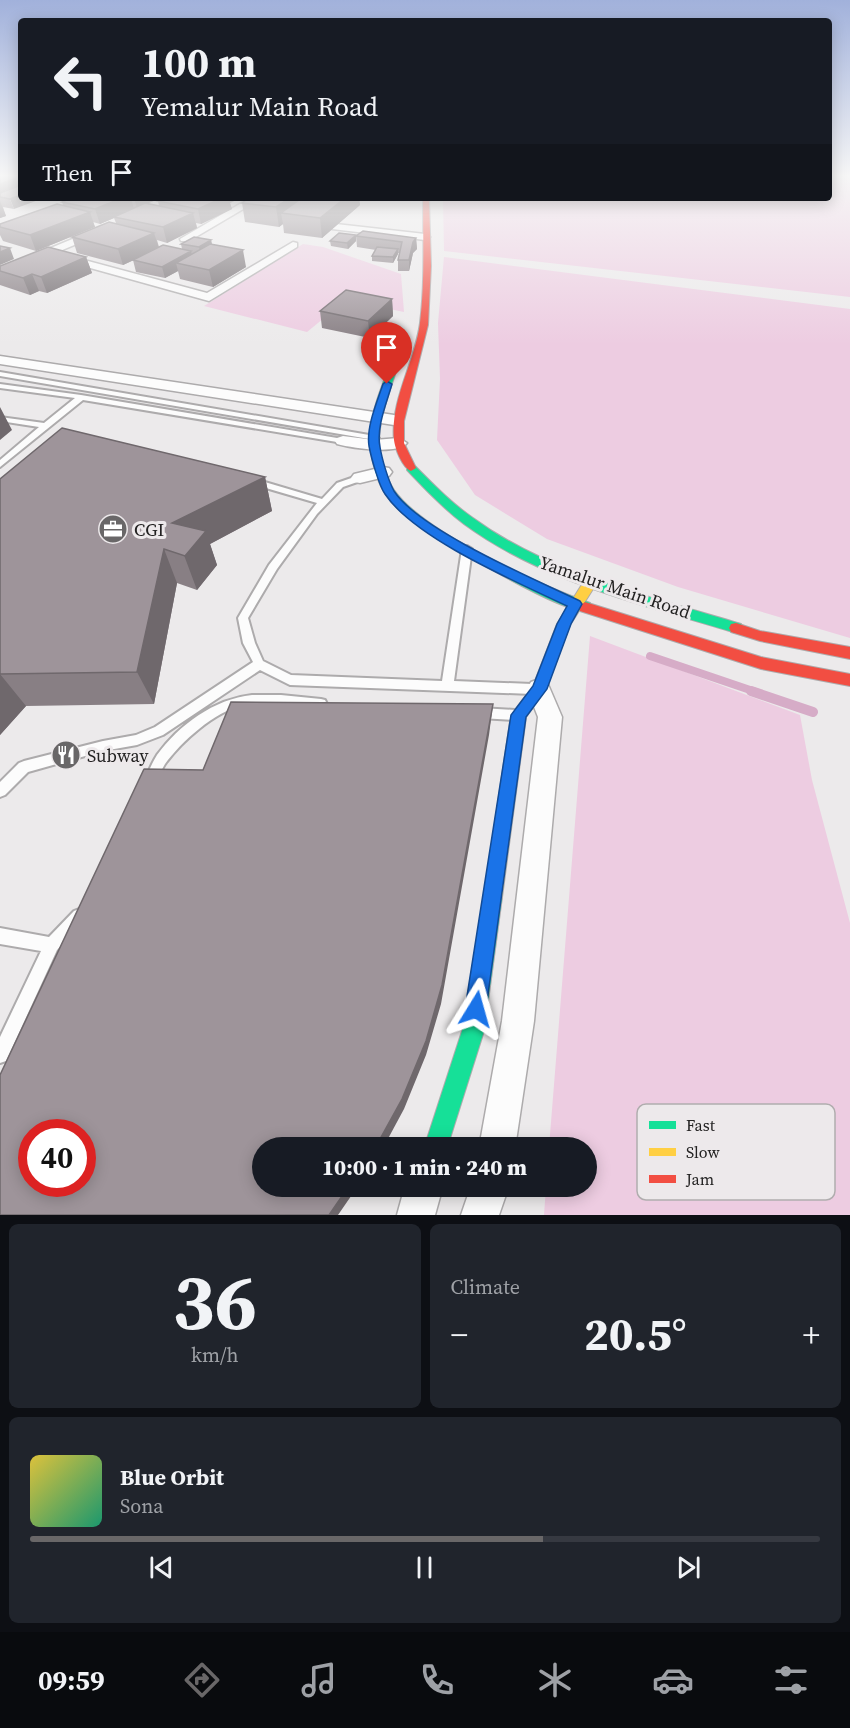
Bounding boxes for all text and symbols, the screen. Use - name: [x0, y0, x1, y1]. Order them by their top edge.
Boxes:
- text: 100 m: [141, 33, 256, 91]
- icon: left: [42, 42, 120, 120]
- text: Yemalur Main Road: [141, 88, 378, 125]
- icon: arrive: [105, 156, 138, 189]
- text: Then: [42, 158, 93, 188]
- pin: [361, 322, 412, 384]
- icon: arrive: [370, 331, 403, 364]
- office icon: CGI: [97, 513, 129, 545]
- place label: CGI: [134, 517, 164, 542]
- street label: Yamalur Main Road: [536, 549, 694, 625]
- restaurant icon: Subway: [50, 739, 82, 771]
- place label: Subway: [87, 743, 149, 768]
- position arrow: [444, 977, 508, 1041]
- legend: [637, 1104, 835, 1200]
- text: Fast: [686, 1114, 716, 1136]
- speed limit sign: 40: [18, 1119, 96, 1197]
- text: Slow: [686, 1141, 721, 1163]
- text: 10:00 · 1 min · 240 m: [322, 1152, 527, 1182]
- text: Jam: [685, 1168, 714, 1190]
- text: 36: [172, 1248, 257, 1355]
- text: Climate: [451, 1273, 520, 1301]
- text: 20.5°: [584, 1303, 687, 1365]
- text: −: [451, 1312, 468, 1357]
- text: +: [803, 1312, 820, 1357]
- text: km/h: [191, 1341, 239, 1369]
- text: Blue Orbit: [120, 1462, 224, 1492]
- text: Sona: [120, 1492, 164, 1520]
- icon: previous: [145, 1551, 178, 1584]
- icon: pause: [408, 1551, 441, 1584]
- icon: next: [672, 1551, 705, 1584]
- icon: directions: [181, 1659, 223, 1701]
- icon: music: [298, 1659, 340, 1701]
- icon: phone: [416, 1659, 458, 1701]
- icon: climate: [534, 1659, 576, 1701]
- icon: car: [652, 1659, 694, 1701]
- icon: filters: [770, 1659, 812, 1701]
- text: 09:59: [38, 1662, 105, 1699]

